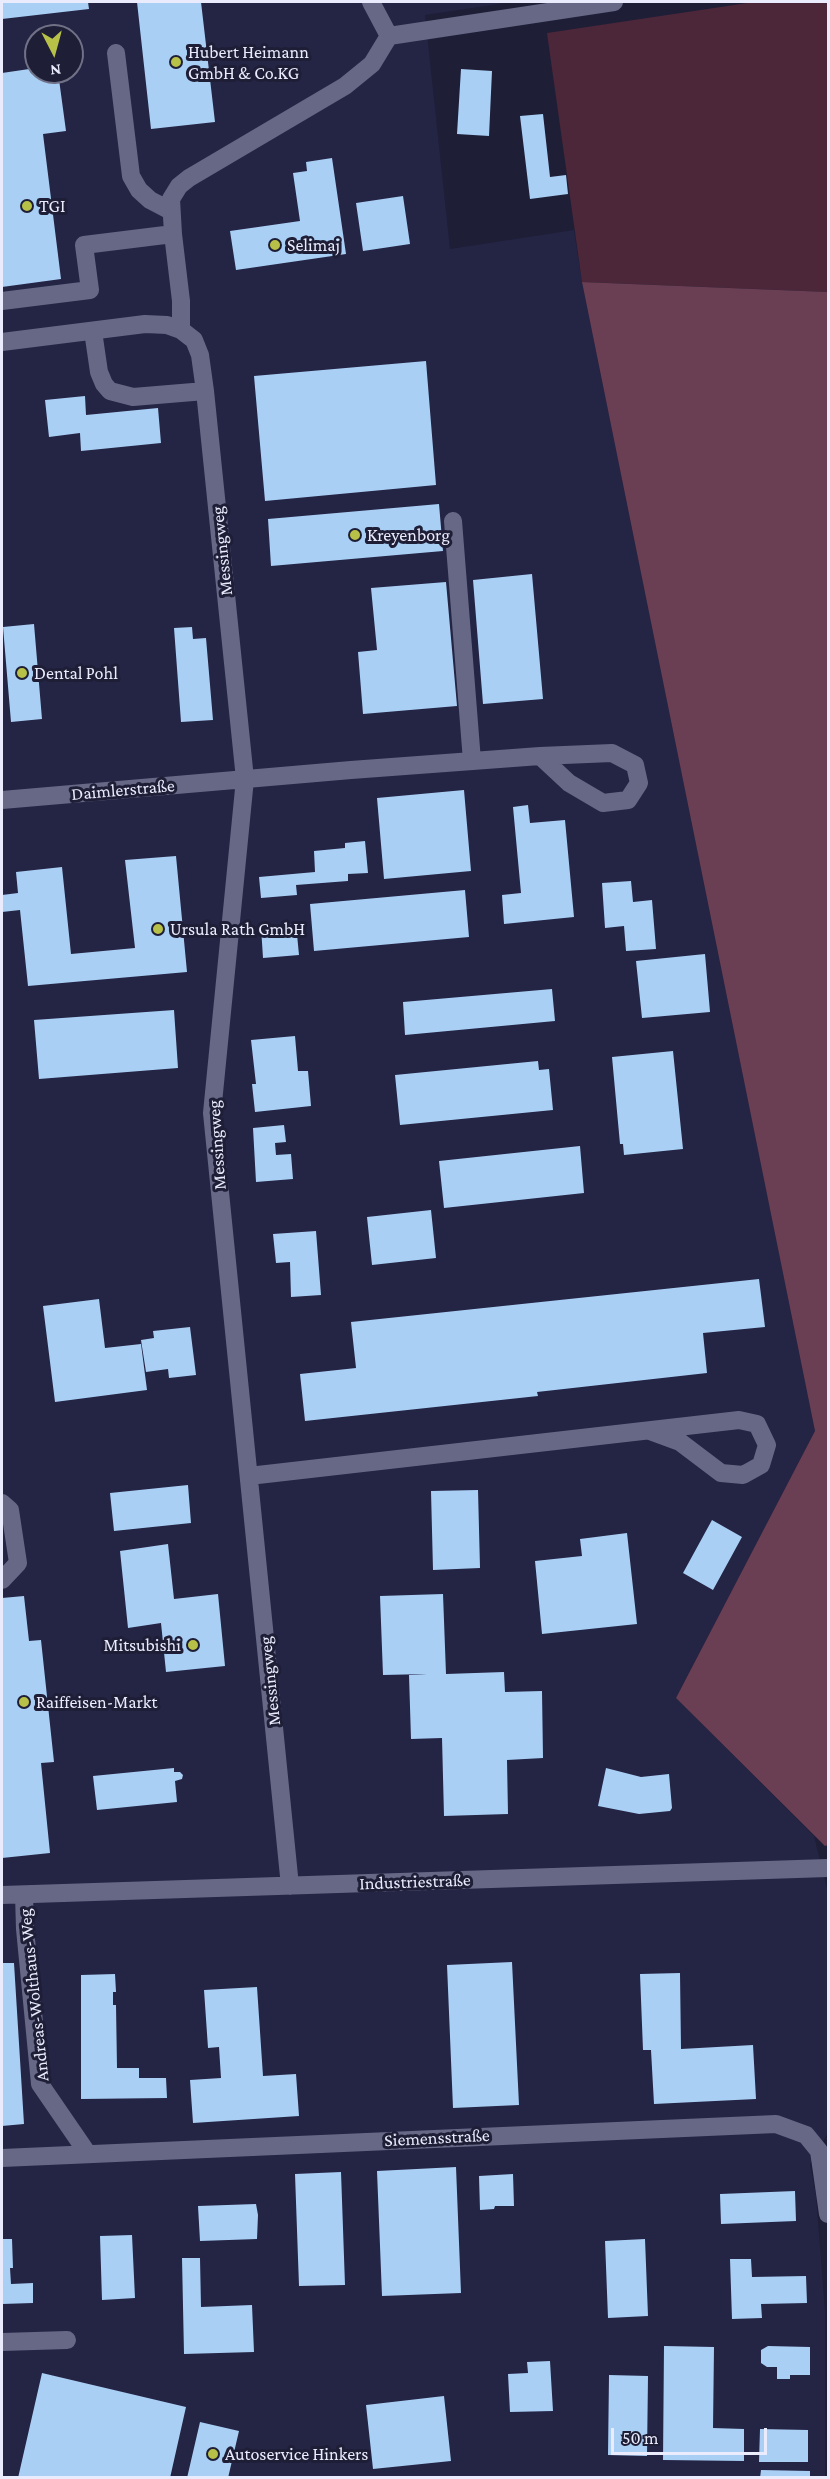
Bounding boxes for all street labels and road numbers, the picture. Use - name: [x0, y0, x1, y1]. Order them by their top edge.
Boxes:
- street label: Messingweg: [207, 505, 237, 597]
- street label: Daimlerstraße: [70, 775, 176, 805]
- street label: Messingweg: [203, 1099, 231, 1191]
- street label: Messingweg: [255, 1635, 285, 1727]
- street label: Industriestraße: [359, 1869, 471, 1895]
- street label: Andreas-Wolthaus-Weg: [14, 1908, 54, 2082]
- street label: Siemensstraße: [384, 2124, 490, 2152]

